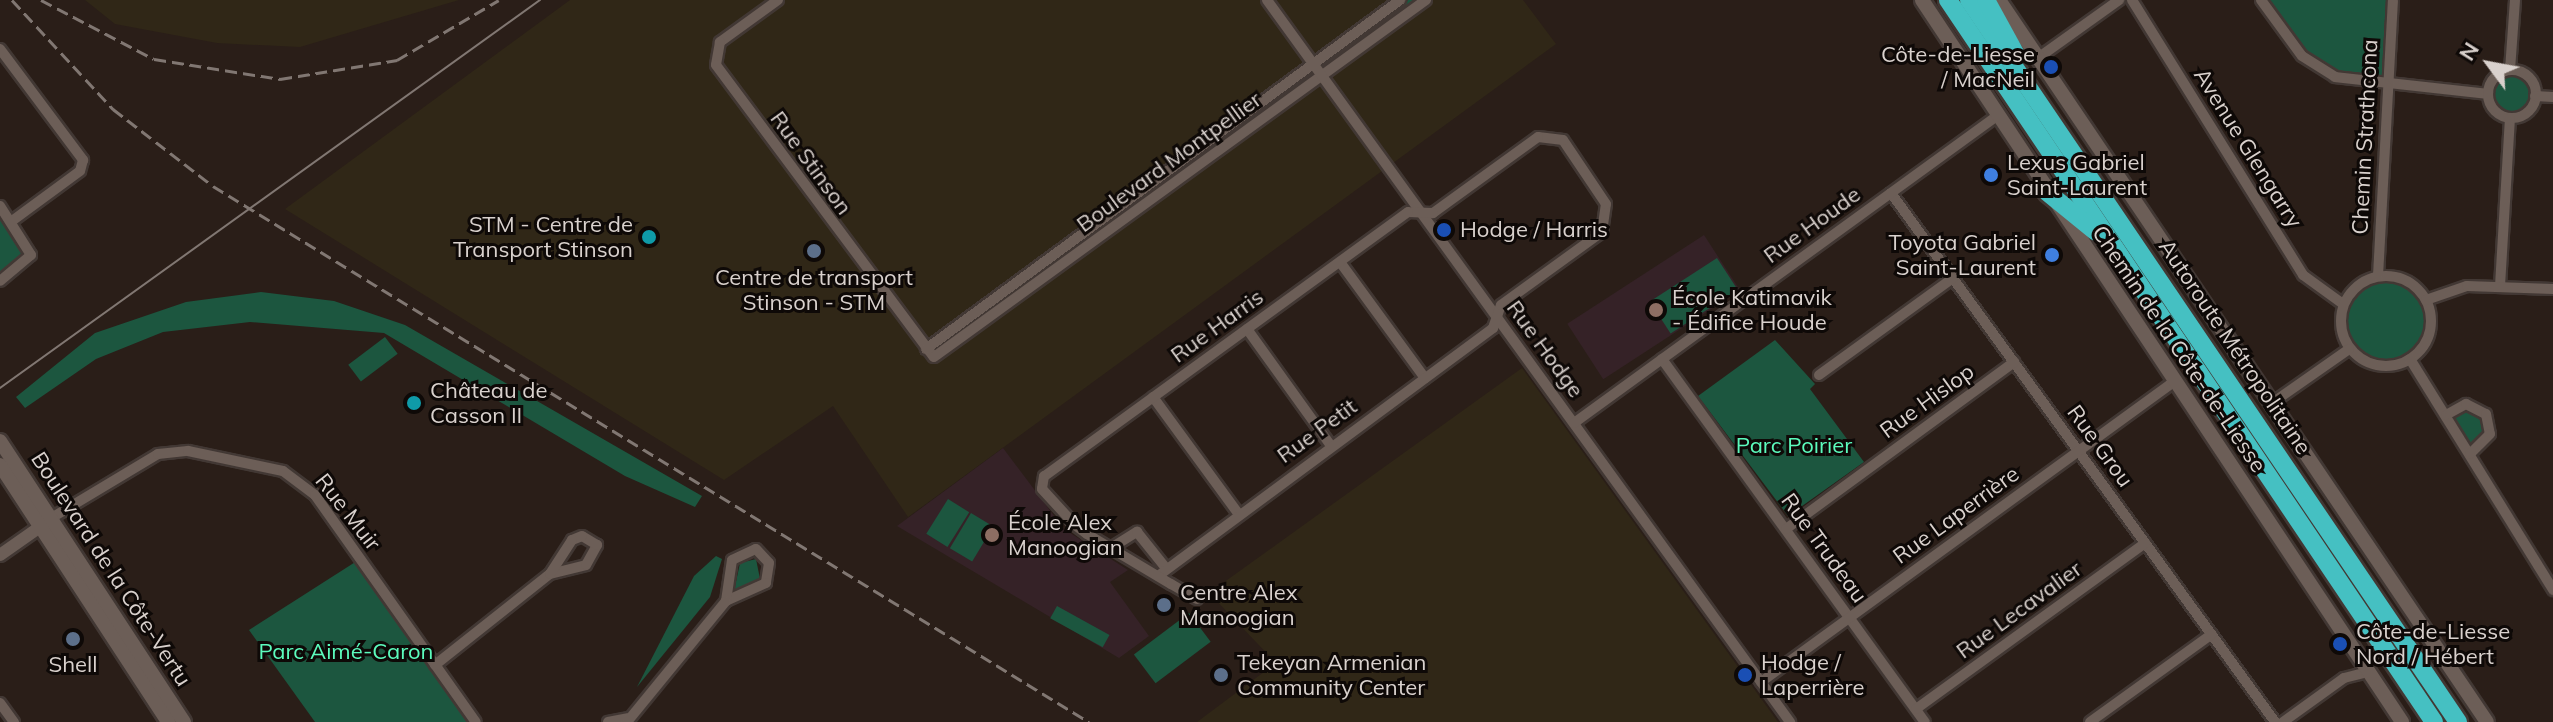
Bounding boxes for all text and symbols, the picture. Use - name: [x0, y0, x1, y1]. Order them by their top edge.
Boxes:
- north arrow: [2449, 24, 2529, 104]
- text: N: [2452, 37, 2485, 66]
- street label: Chemin Strathcona: [2347, 39, 2383, 235]
- place label: Côte-de-Liesse / MacNeil: [1881, 41, 2035, 92]
- marker: Côte-de-Liesse / MacNeil: [2042, 58, 2060, 76]
- street label: Avenue Glengarry: [2188, 63, 2308, 233]
- street label: Boulevard Montpellier: [1072, 86, 1266, 238]
- street label: Rue Stinson: [765, 106, 857, 220]
- place label: Lexus Gabriel Saint-Laurent: [2007, 149, 2147, 200]
- marker: Lexus Gabriel Saint-Laurent: [1982, 166, 2000, 184]
- street label: Rue Houde: [1759, 181, 1865, 269]
- place label: STM - Centre de Transport Stinson: [453, 211, 633, 262]
- place label: Hodge / Harris: [1460, 217, 1608, 243]
- street label: Chemin de la Côte-de-Liesse: [2086, 220, 2272, 478]
- marker: Hodge / Harris: [1435, 221, 1453, 239]
- marker: STM - Centre de Transport Stinson: [640, 228, 658, 246]
- place label: Toyota Gabriel Saint-Laurent: [1888, 229, 2036, 280]
- street label: Autoroute Métropolitaine: [2153, 235, 2317, 459]
- marker: Centre de transport Stinson - STM: [805, 242, 823, 260]
- marker: Toyota Gabriel Saint-Laurent: [2043, 246, 2061, 264]
- place label: Centre de transport Stinson - STM: [715, 264, 913, 316]
- street label: Rue Harris: [1166, 284, 1268, 368]
- place label: École Katimavik - Édifice Houde: [1672, 284, 1832, 336]
- street label: Rue Hodge: [1501, 295, 1589, 403]
- marker: École Katimavik - Édifice Houde: [1647, 301, 1665, 319]
- street label: Rue Hislop: [1875, 358, 1979, 444]
- place label: Château de Casson II: [430, 377, 548, 428]
- street label: Rue Petit: [1272, 393, 1362, 469]
- marker: Château de Casson II: [405, 394, 423, 412]
- street label: Rue Grou: [2061, 400, 2139, 492]
- park label: Parc Poirier: [1736, 433, 1852, 459]
- street label: Boulevard de la Côte-Vertu: [25, 447, 197, 691]
- street label: Rue Laperrière: [1888, 461, 2024, 569]
- street label: Rue Muir: [310, 468, 386, 556]
- street label: Rue Trudeau: [1775, 488, 1873, 608]
- place label: École Alex Manoogian: [1008, 509, 1123, 560]
- marker: École Alex Manoogian: [983, 526, 1001, 544]
- street label: Rue Lecavalier: [1951, 556, 2087, 664]
- place label: Centre Alex Manoogian: [1180, 579, 1297, 630]
- marker: Centre Alex Manoogian: [1155, 596, 1173, 614]
- place label: Côte-de-Liesse Nord / Hébert: [2356, 618, 2510, 670]
- marker: Shell: [64, 630, 82, 648]
- marker: Côte-de-Liesse Nord / Hébert: [2331, 635, 2349, 653]
- park label: Parc Aimé-Caron: [258, 639, 434, 665]
- place label: Tekeyan Armenian Community Center: [1237, 649, 1426, 700]
- place label: Hodge / Laperrière: [1761, 649, 1864, 700]
- place label: Shell: [48, 652, 98, 678]
- marker: Tekeyan Armenian Community Center: [1212, 666, 1230, 684]
- marker: Hodge / Laperrière: [1736, 666, 1754, 684]

